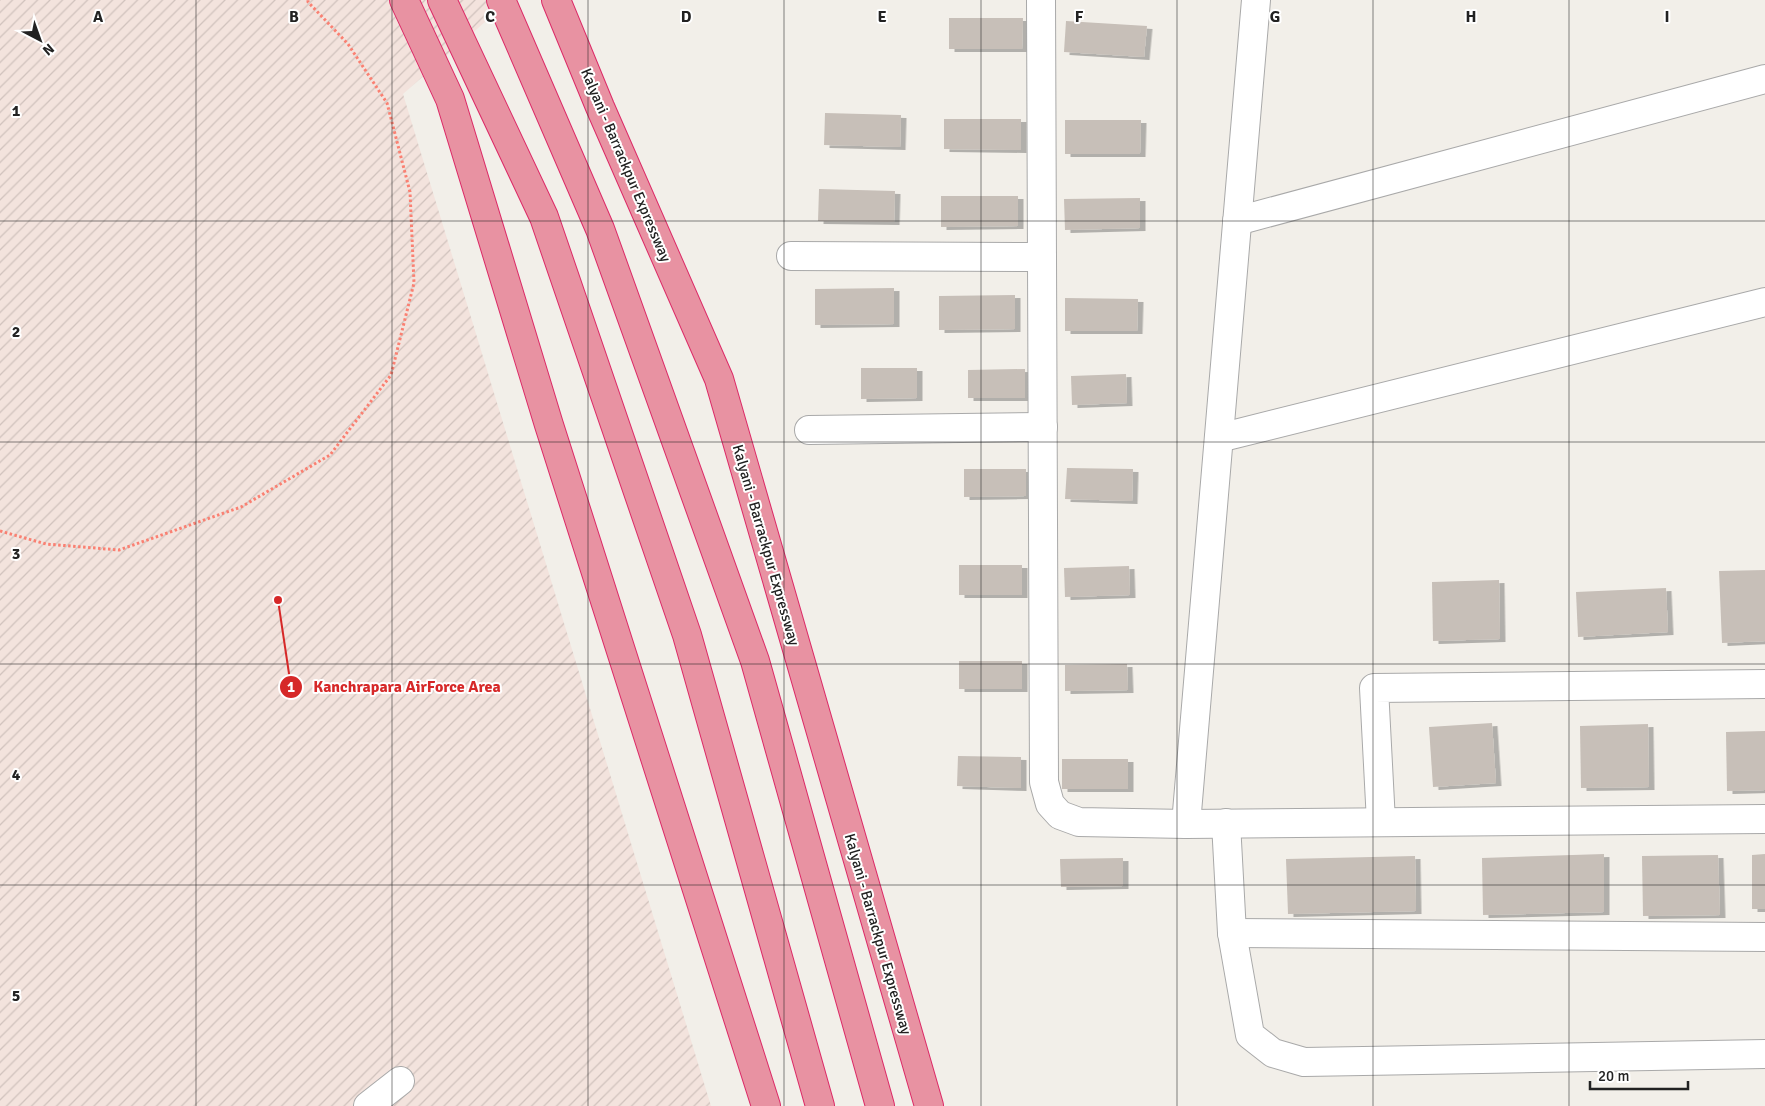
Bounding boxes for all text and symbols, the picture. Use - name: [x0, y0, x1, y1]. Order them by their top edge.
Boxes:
- text: A: [93, 7, 104, 27]
- text: B: [289, 7, 299, 27]
- text: C: [485, 7, 495, 27]
- text: D: [681, 7, 692, 27]
- text: E: [877, 7, 887, 27]
- text: F: [1075, 7, 1084, 27]
- text: G: [1270, 7, 1280, 27]
- text: H: [1466, 7, 1476, 27]
- text: I: [1664, 7, 1670, 27]
- north arrow: [15, 15, 65, 65]
- text: N: [39, 40, 57, 59]
- street label: Kalyani - Barrackpur Expressway: [577, 66, 675, 264]
- text: 1: [12, 101, 21, 121]
- text: 2: [12, 322, 20, 342]
- street label: Kalyani - Barrackpur Expressway: [729, 442, 803, 648]
- text: 3: [12, 544, 20, 564]
- callout: Kanchrapara AirForce Area: [279, 671, 511, 702]
- text: Kanchrapara AirForce Area: [313, 677, 501, 697]
- text: 1: [287, 678, 295, 696]
- text: 4: [12, 765, 21, 785]
- street label: Kalyani - Barrackpur Expressway: [841, 831, 915, 1037]
- text: 5: [12, 986, 20, 1006]
- scale bar: [1590, 1058, 1688, 1090]
- text: 20 m: [1598, 1067, 1629, 1085]

